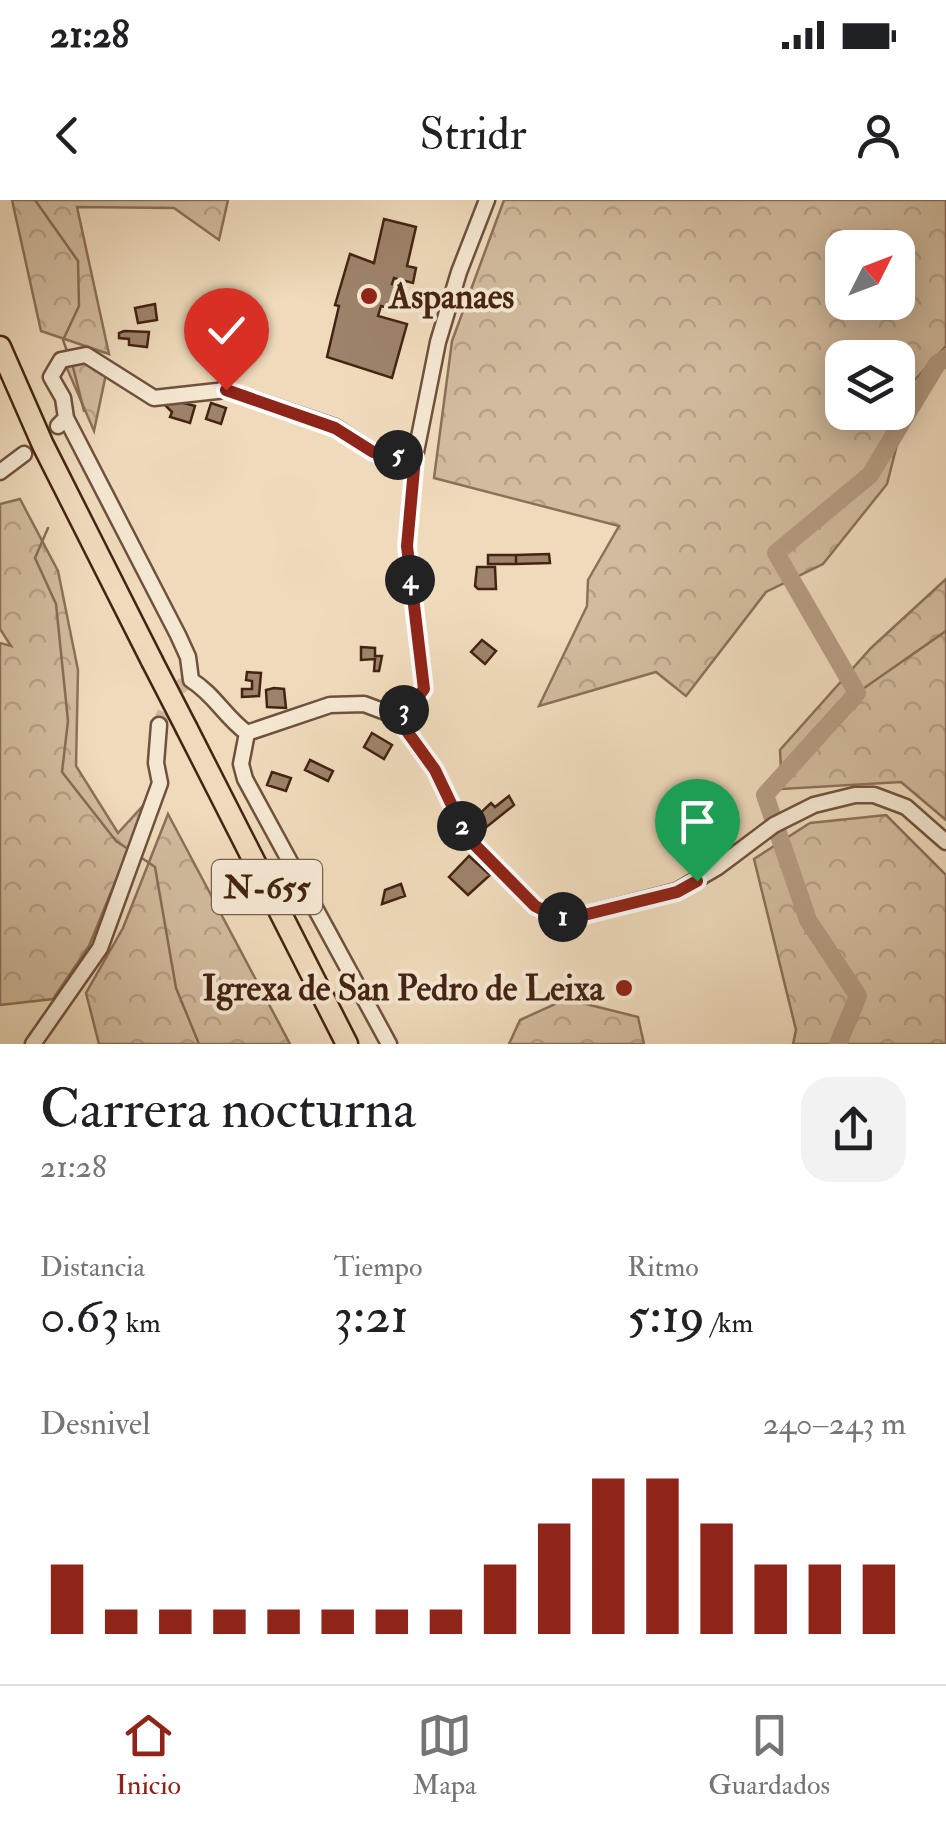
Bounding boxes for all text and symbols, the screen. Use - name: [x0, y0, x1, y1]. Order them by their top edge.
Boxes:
- text: 21:28: [50, 11, 129, 59]
- text: Stridr: [419, 107, 527, 163]
- icon: back: [40, 108, 95, 163]
- icon: person: [851, 108, 906, 163]
- north arrow: [825, 230, 915, 320]
- map controls: [825, 230, 915, 430]
- place label: Aspanaes: [387, 275, 514, 319]
- marker: Aspanaes: [358, 285, 380, 307]
- pin: [184, 288, 269, 391]
- icon: check: [199, 303, 254, 358]
- button: layers: [825, 340, 915, 430]
- pin: 5: [373, 430, 423, 480]
- text: 5: [392, 437, 404, 472]
- pin: 4: [385, 555, 435, 605]
- text: 4: [402, 562, 418, 597]
- pin: 3: [379, 685, 429, 735]
- text: 3: [399, 692, 409, 727]
- pin: [655, 779, 740, 882]
- icon: arrive: [670, 794, 725, 849]
- pin: 2: [437, 801, 487, 851]
- text: 2: [455, 808, 469, 843]
- road number: N-655: [212, 860, 322, 914]
- pin: 1: [538, 892, 588, 942]
- text: 1: [558, 899, 568, 934]
- place label: Igrexa de San Pedro de Leixa: [202, 967, 606, 1011]
- marker: Igrexa de San Pedro de Leixa: [613, 977, 635, 999]
- text: Carrera nocturna: [40, 1075, 416, 1144]
- button: share: [801, 1077, 906, 1182]
- text: 21:28: [40, 1147, 107, 1187]
- text: Distancia: [40, 1250, 145, 1285]
- text: Tiempo: [334, 1250, 422, 1285]
- text: Ritmo: [627, 1250, 699, 1285]
- text: 0.63: [40, 1285, 120, 1348]
- text: 3:21: [334, 1285, 408, 1348]
- text: 5:19: [627, 1285, 705, 1348]
- text: km: [120, 1306, 161, 1341]
- text: /km: [705, 1306, 753, 1341]
- text: Desnivel: [40, 1404, 150, 1444]
- text: 240–243 m: [763, 1404, 906, 1444]
- tab: Inicio: [116, 1708, 181, 1803]
- tab: Mapa: [413, 1708, 477, 1803]
- tab: Guardados: [708, 1708, 830, 1803]

